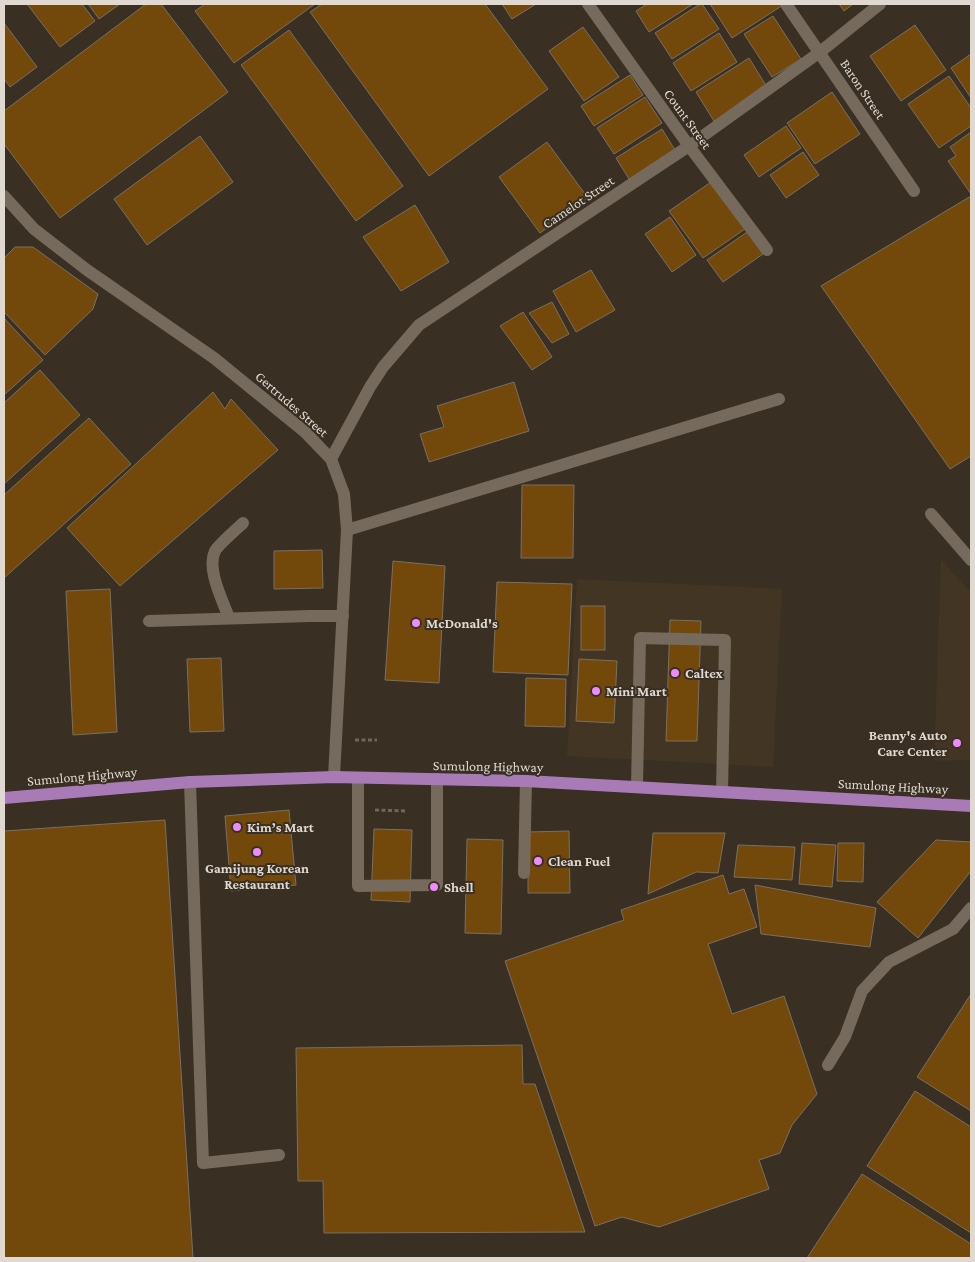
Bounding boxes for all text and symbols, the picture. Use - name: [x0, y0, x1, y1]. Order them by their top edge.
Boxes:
- street label: Baron Street: [837, 56, 889, 122]
- street label: Count Street: [661, 86, 715, 152]
- street label: Camelot Street: [539, 172, 617, 232]
- street label: Gertrudes Street: [252, 368, 332, 440]
- place label: McDonald's: [426, 615, 498, 631]
- marker: McDonald's: [410, 617, 422, 629]
- place label: Caltex: [685, 665, 723, 681]
- marker: Caltex: [669, 667, 681, 679]
- place label: Mini Mart: [606, 683, 668, 699]
- marker: Mini Mart: [590, 685, 602, 697]
- place label: Benny's Auto Care Center: [869, 727, 947, 759]
- marker: Benny's Auto Care Center: [951, 737, 963, 749]
- street label: Sumulong Highway: [433, 757, 544, 775]
- street label: Sumulong Highway: [26, 763, 138, 789]
- street label: Sumulong Highway: [837, 775, 949, 797]
- place label: Kim’s Mart: [247, 819, 315, 835]
- marker: Kim’s Mart: [231, 821, 243, 833]
- marker: Gamijung Korean Restaurant: [251, 846, 263, 858]
- place label: Clean Fuel: [548, 853, 610, 869]
- marker: Clean Fuel: [532, 855, 544, 867]
- place label: Gamijung Korean Restaurant: [205, 860, 309, 892]
- place label: Shell: [444, 879, 474, 895]
- marker: Shell: [428, 881, 440, 893]

